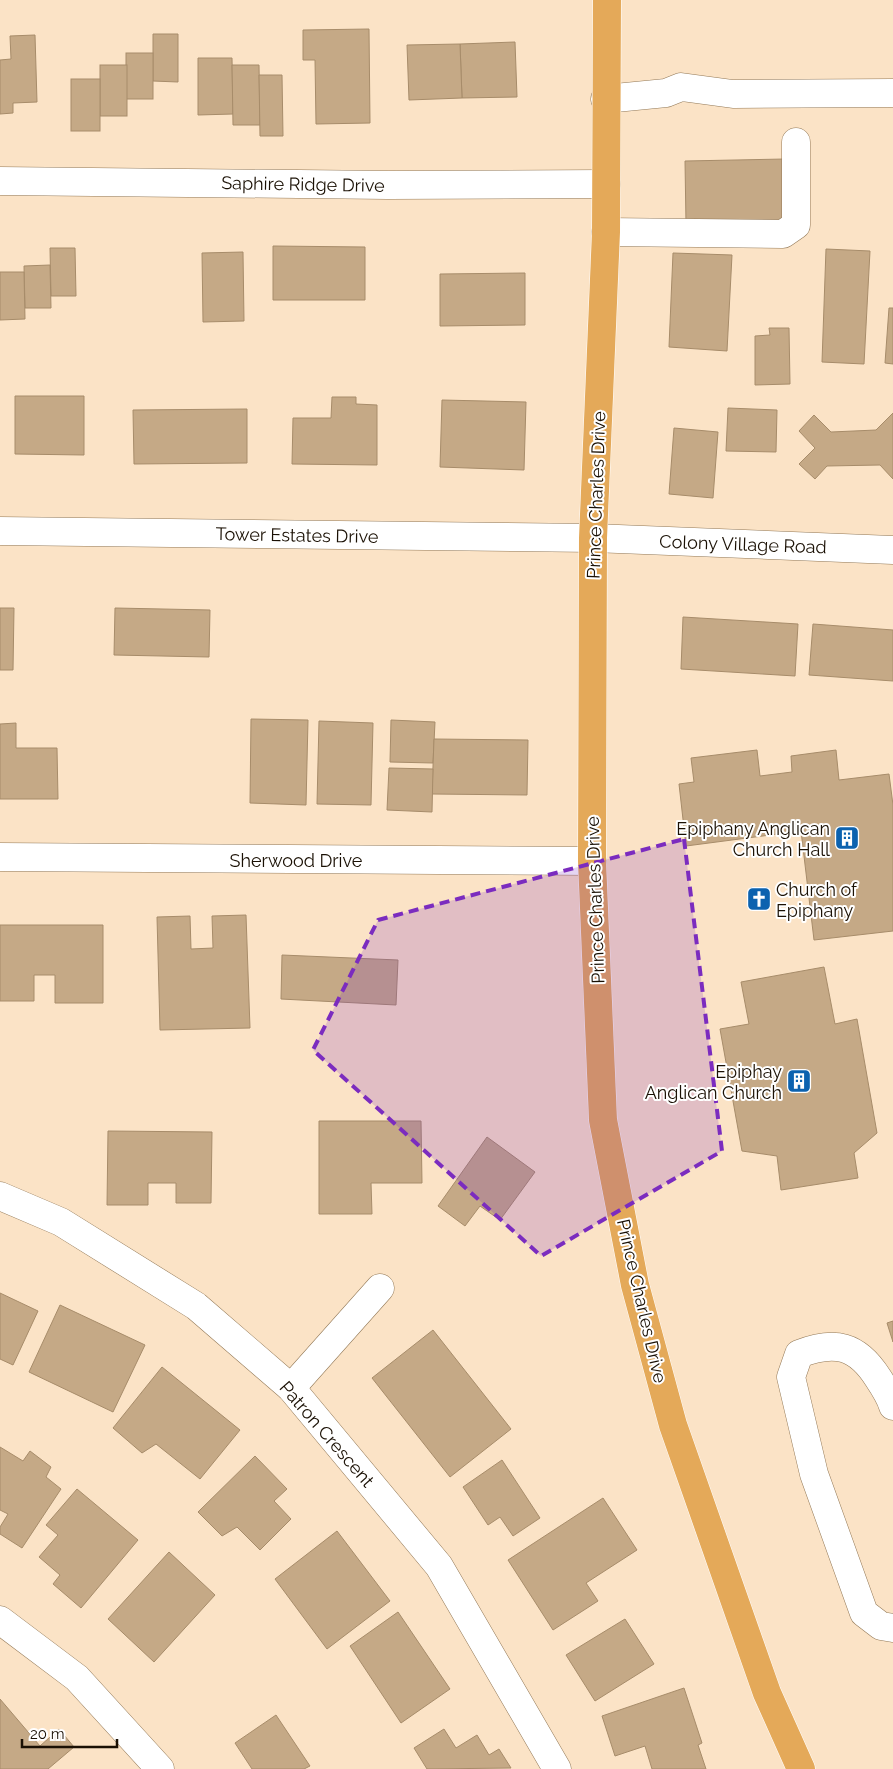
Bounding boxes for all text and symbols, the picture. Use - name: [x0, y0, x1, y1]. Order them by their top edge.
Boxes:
- street label: Saphire Ridge Drive: [221, 172, 385, 196]
- street label: Prince Charles Drive: [583, 410, 609, 579]
- street label: Tower Estates Drive: [215, 523, 379, 547]
- street label: Colony Village Road: [659, 531, 827, 557]
- street label: Prince Charles Drive: [582, 815, 608, 984]
- place label: Epiphany Anglican Church Hall: [676, 818, 830, 860]
- building icon: Epiphany Anglican Church Hall: [834, 825, 860, 851]
- street label: Sherwood Drive: [230, 850, 363, 871]
- place label: Church of Epiphany: [776, 879, 858, 921]
- church icon: Church of Epiphany: [746, 886, 772, 912]
- place label: Epiphay Anglican Church: [645, 1061, 782, 1103]
- building icon: Epiphay Anglican Church: [786, 1068, 812, 1094]
- street label: Prince Charles Drive: [613, 1217, 671, 1385]
- street label: Patron Crescent: [275, 1377, 379, 1491]
- scale bar: [22, 1716, 118, 1748]
- text: 20 m: [30, 1725, 65, 1743]

